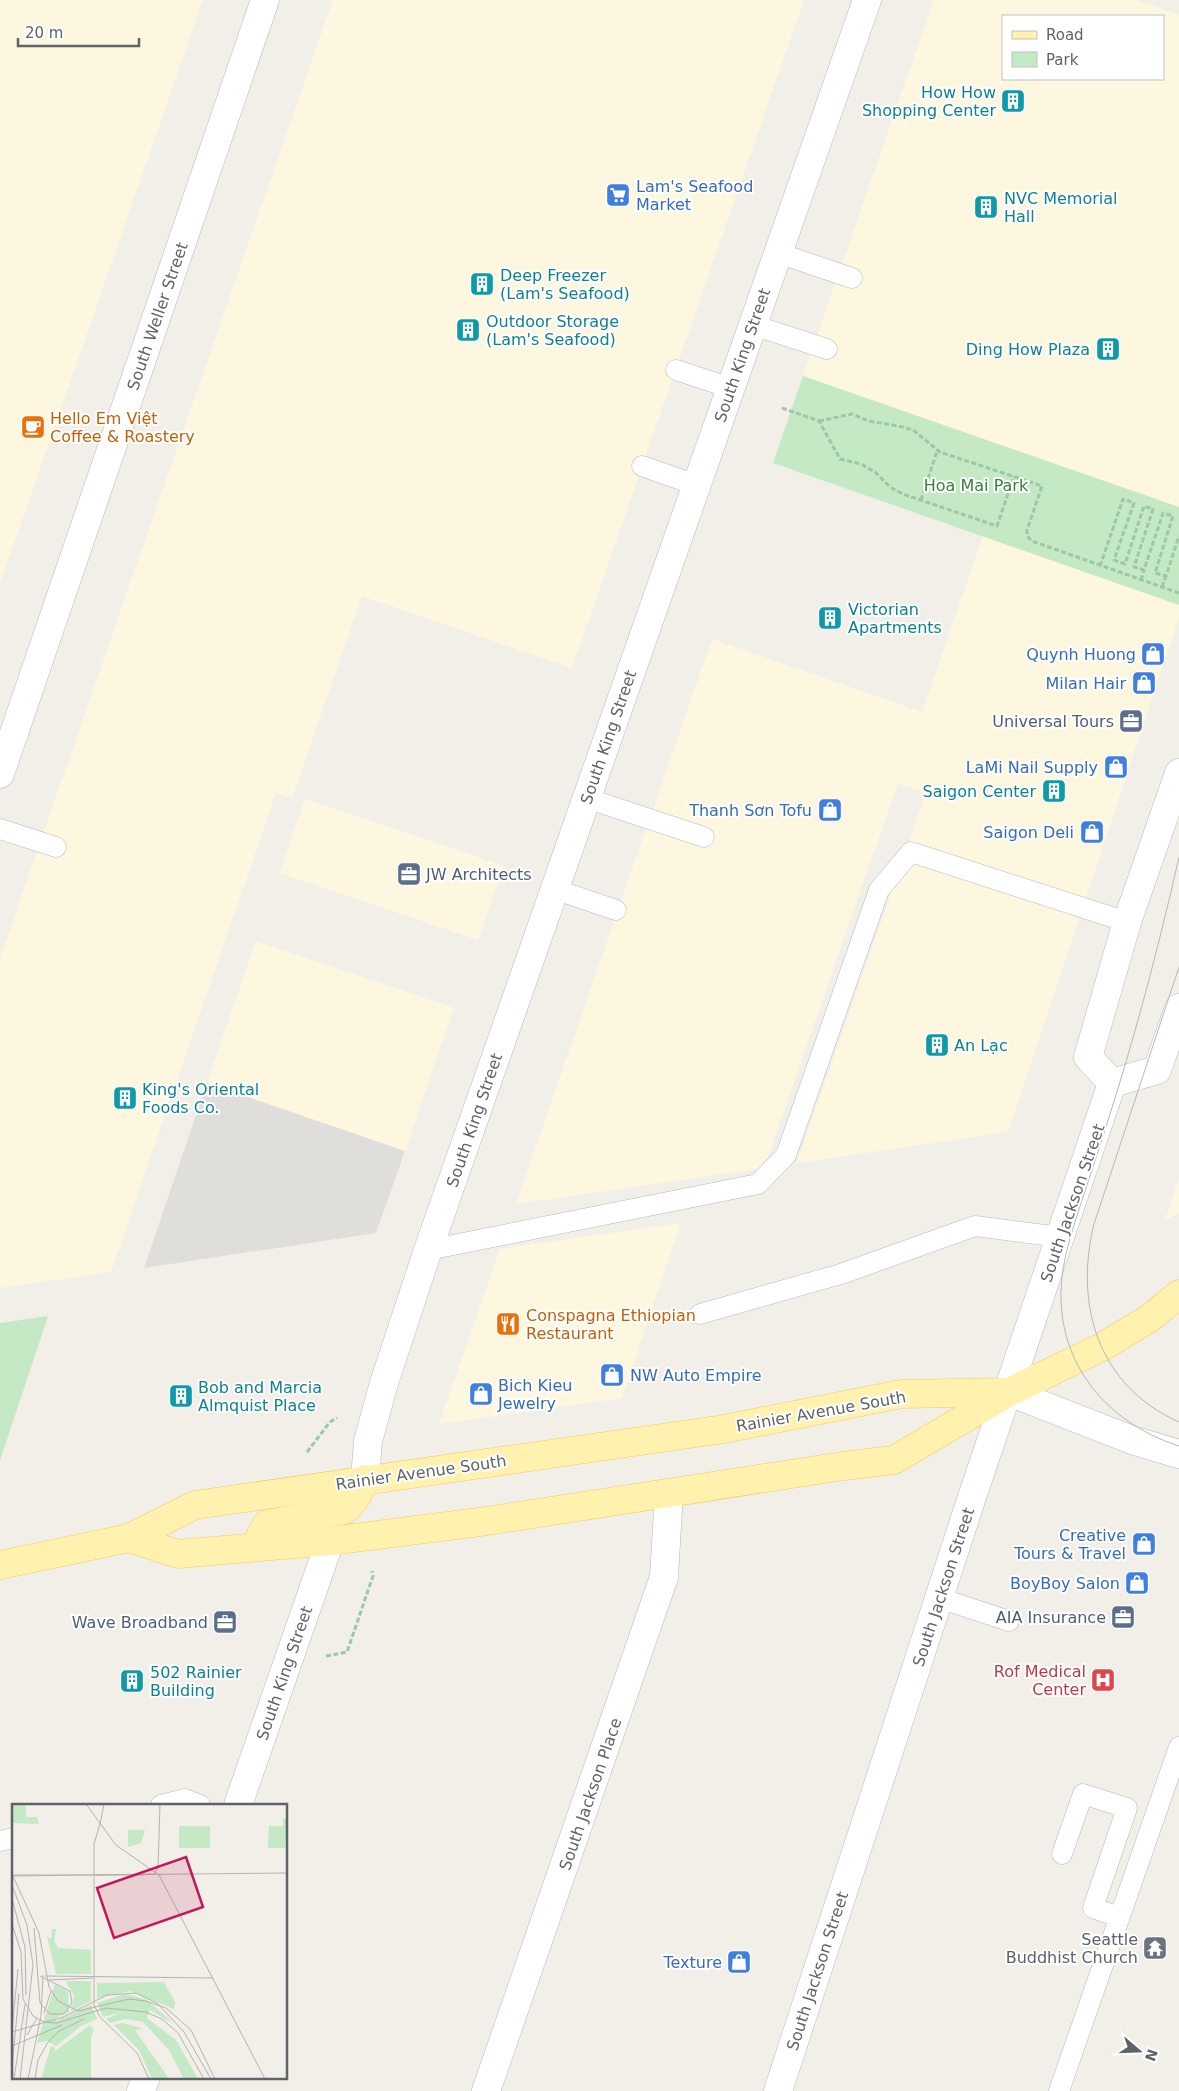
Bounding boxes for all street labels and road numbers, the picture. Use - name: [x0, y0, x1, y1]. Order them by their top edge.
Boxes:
- street label: South Weller Street: [123, 240, 192, 393]
- street label: South King Street: [711, 286, 774, 425]
- street label: South King Street: [577, 668, 640, 807]
- street label: South King Street: [443, 1051, 506, 1190]
- street label: South Jackson Street: [1036, 1122, 1109, 1285]
- street label: Rainier Avenue South: [735, 1387, 907, 1436]
- street label: Rainier Avenue South: [335, 1451, 508, 1494]
- street label: South Jackson Street: [909, 1505, 978, 1669]
- street label: South King Street: [253, 1604, 316, 1743]
- street label: South Jackson Place: [555, 1715, 626, 1873]
- street label: South Jackson Street: [783, 1889, 852, 2053]

